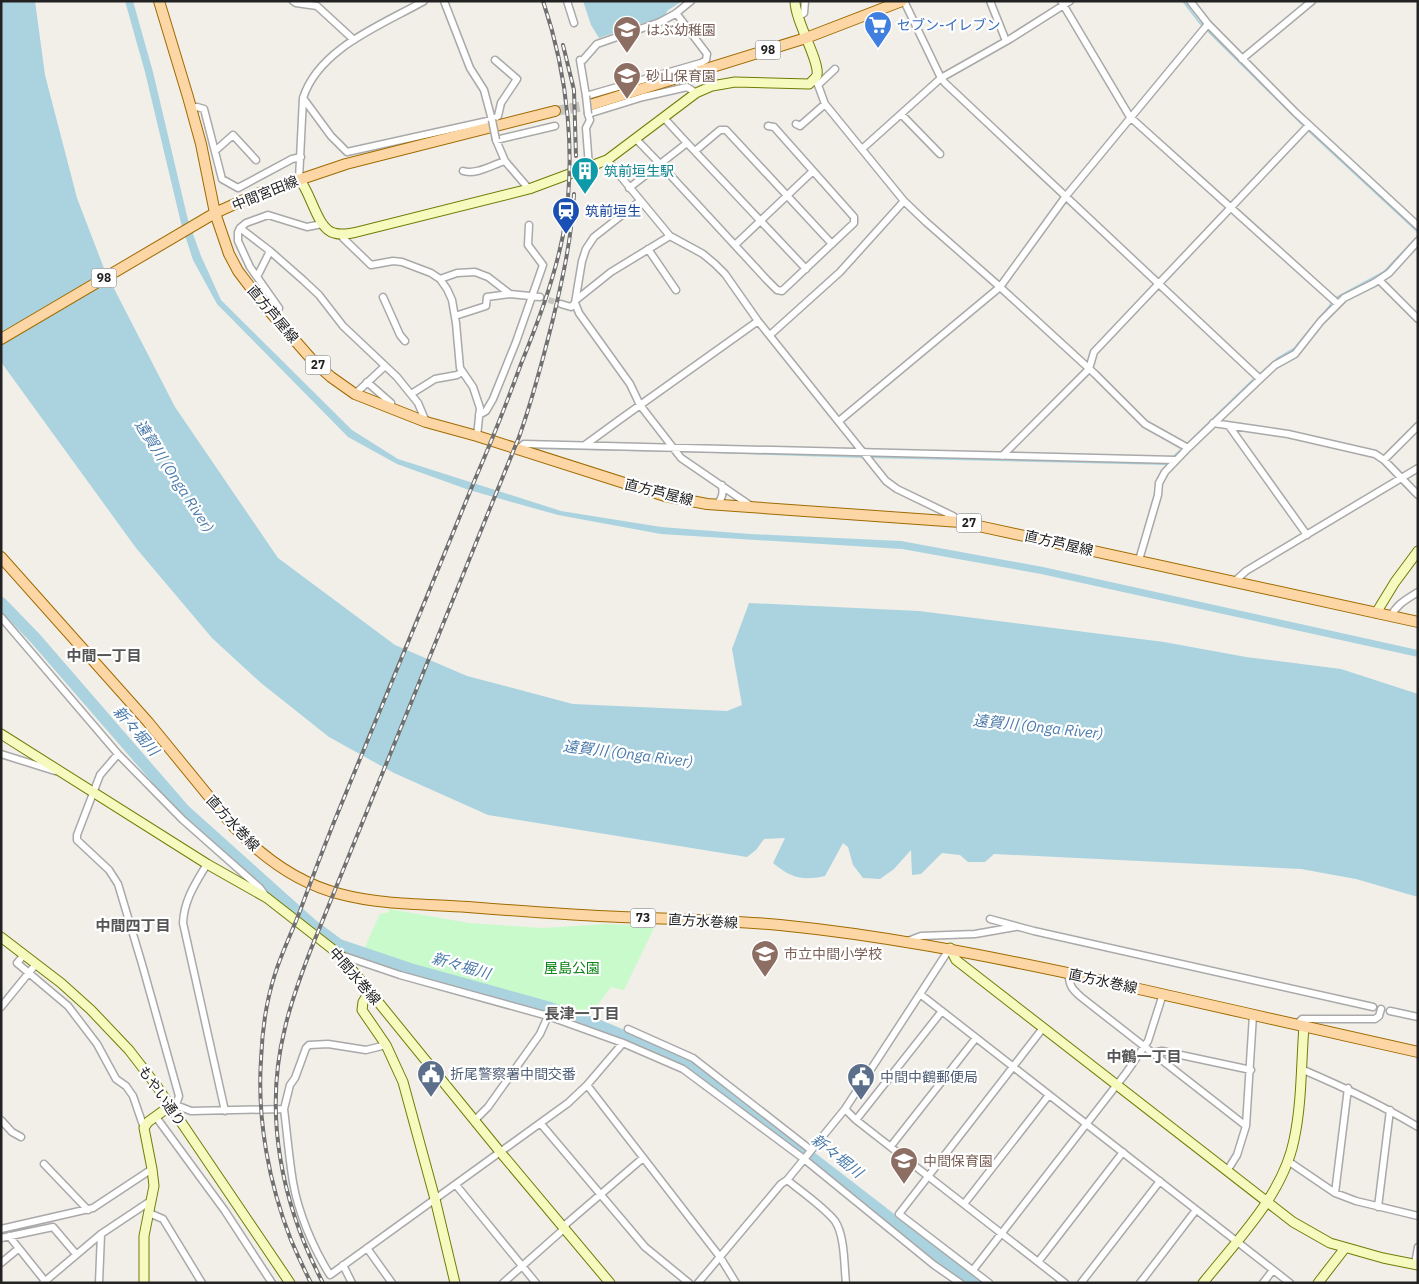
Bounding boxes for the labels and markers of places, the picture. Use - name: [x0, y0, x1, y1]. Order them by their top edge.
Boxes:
- supermarket icon: セブン-イレブン: [863, 10, 893, 49]
- school or university icon: はぶ幼稚園: [612, 15, 642, 54]
- place label: セブン-イレブン: [897, 16, 1001, 34]
- place label: はぶ幼稚園: [646, 21, 716, 39]
- school or university icon: 砂山保育園: [612, 61, 642, 100]
- place label: 砂山保育園: [646, 67, 716, 85]
- building icon: 筑前垣生駅: [570, 156, 600, 195]
- place label: 筑前垣生駅: [604, 162, 674, 180]
- station icon: 筑前垣生: [551, 196, 581, 235]
- place label: 筑前垣生: [585, 202, 641, 220]
- school or university icon: 市立中間小学校: [750, 939, 780, 978]
- place label: 市立中間小学校: [784, 945, 882, 963]
- public building icon: 折尾警察署中間交番: [416, 1059, 446, 1098]
- public building icon: 中間中鶴郵便局: [846, 1062, 876, 1101]
- place label: 折尾警察署中間交番: [450, 1065, 576, 1083]
- place label: 中間中鶴郵便局: [880, 1068, 978, 1086]
- school or university icon: 中間保育園: [889, 1146, 919, 1185]
- place label: 中間保育園: [923, 1152, 993, 1170]

